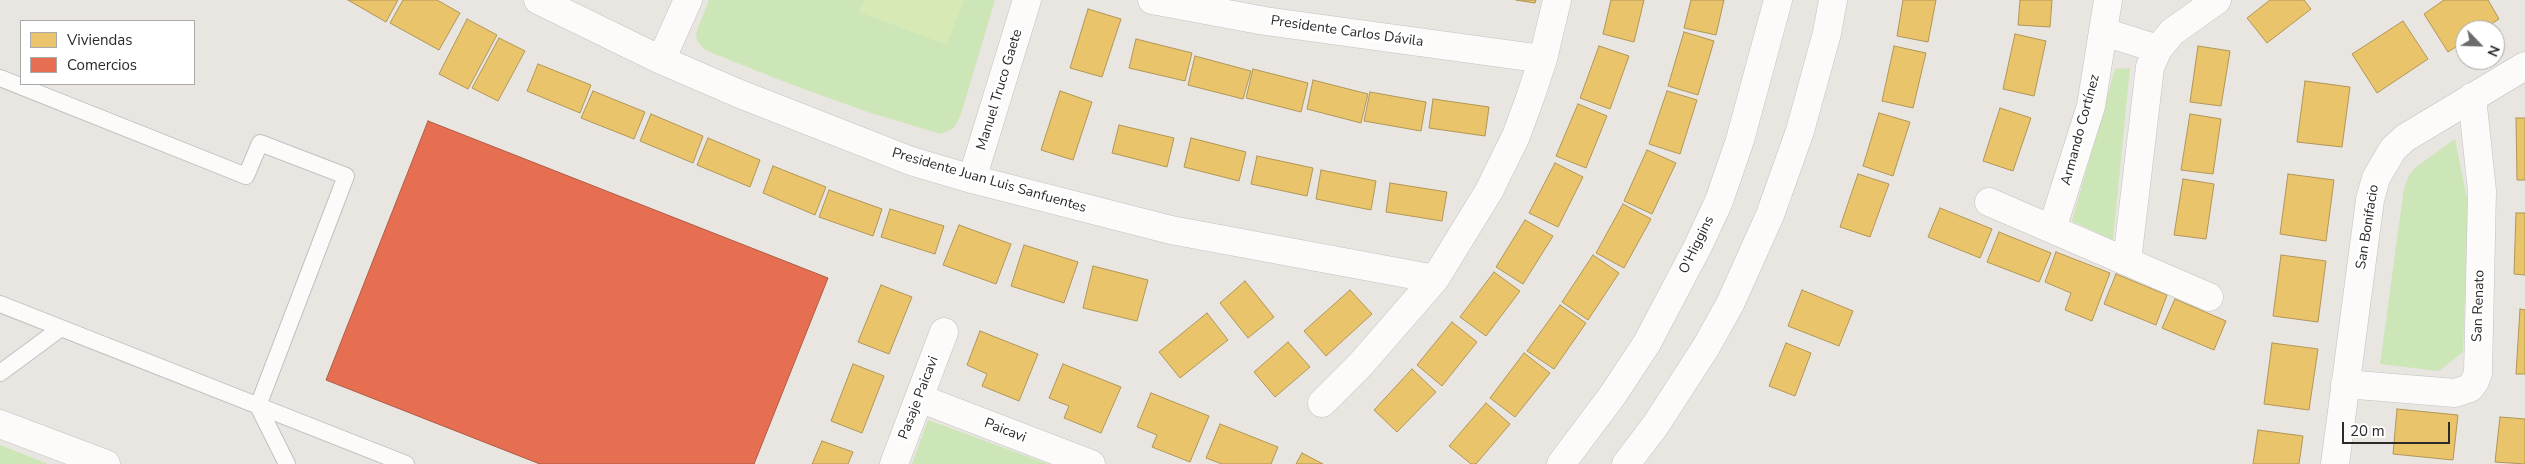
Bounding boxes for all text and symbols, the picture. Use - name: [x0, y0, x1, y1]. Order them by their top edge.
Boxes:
- street label: Presidente Carlos Dávila: [1270, 13, 1424, 51]
- legend: [20, 20, 195, 85]
- north arrow: [2455, 20, 2505, 70]
- street label: Manuel Truco Gaete: [974, 27, 1026, 153]
- text: Viviendas: [67, 30, 132, 50]
- text: N: [2482, 42, 2504, 60]
- text: Comercios: [67, 55, 137, 75]
- street label: Armando Cortínez: [2058, 73, 2104, 187]
- street label: Presidente Juan Luis Sanfuentes: [890, 145, 1088, 217]
- street label: San Bonifacio: [2353, 183, 2383, 271]
- street label: O'Higgins: [1676, 213, 1718, 277]
- street label: San Renato: [2469, 270, 2489, 342]
- street label: Pasaje Paicavi: [895, 354, 943, 442]
- scale bar: [2345, 412, 2452, 444]
- street label: Paicavi: [982, 415, 1028, 447]
- text: 20 m: [2350, 421, 2385, 441]

